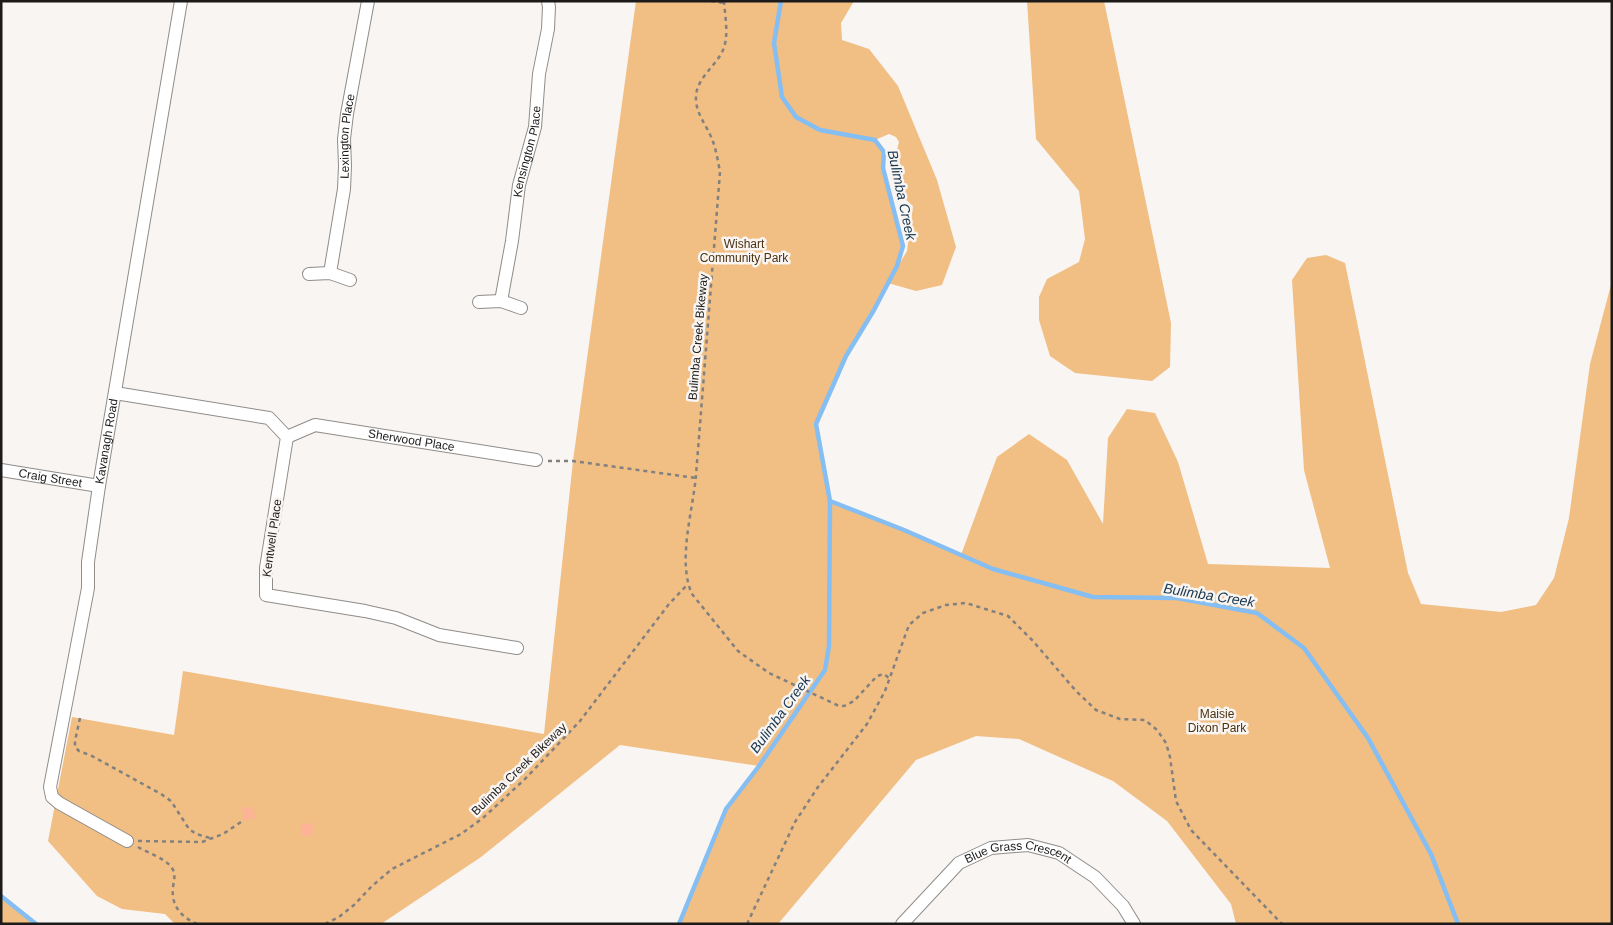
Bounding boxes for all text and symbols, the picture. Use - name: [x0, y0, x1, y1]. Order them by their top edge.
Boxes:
- street label: Lexington Place: [337, 92, 358, 179]
- street label: Kensington Place: [511, 105, 544, 198]
- water label: Bulimba Creek: [885, 148, 920, 243]
- park label: Wishart Community Park: [700, 237, 789, 265]
- street label: Bulimba Creek Bikeway: [686, 273, 710, 401]
- street label: Kavanagh Road: [92, 398, 121, 485]
- street label: Sherwood Place: [367, 426, 456, 454]
- street label: Craig Street: [18, 466, 84, 490]
- street label: Kentwell Place: [260, 498, 284, 578]
- water label: Bulimba Creek: [1162, 580, 1257, 610]
- water label: Bulimba Creek: [747, 671, 814, 756]
- park label: Maisie Dixon Park: [1188, 707, 1247, 735]
- street label: Bulimba Creek Bikeway: [469, 720, 569, 818]
- text: Blue Grass Crescent: [962, 838, 1075, 867]
- street label: Blue Grass Crescent: [963, 855, 1073, 871]

